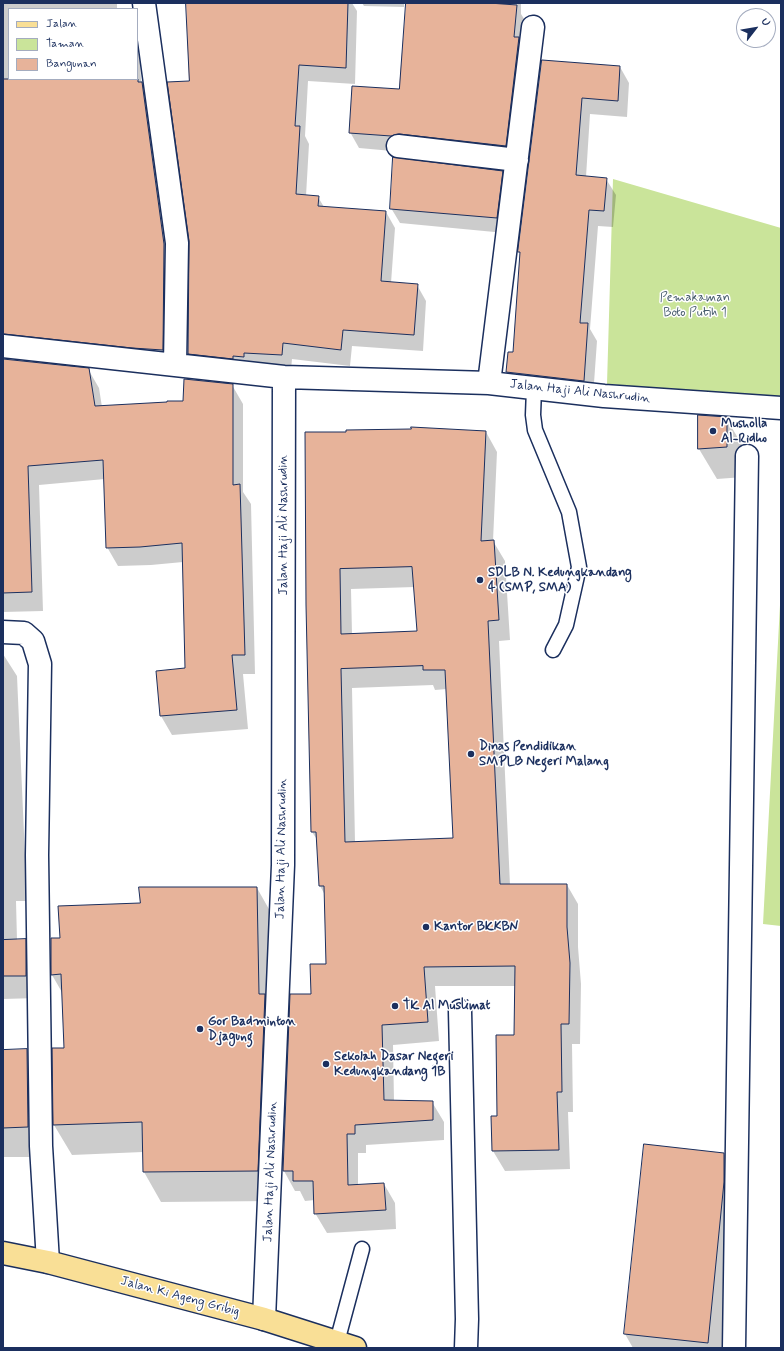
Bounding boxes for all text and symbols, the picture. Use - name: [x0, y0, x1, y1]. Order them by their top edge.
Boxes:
- legend: [8, 8, 138, 80]
- north arrow: [736, 8, 776, 48]
- text: Jalan: [46, 16, 77, 32]
- text: U: [758, 16, 773, 29]
- text: Taman: [46, 36, 84, 52]
- text: Bangunan: [46, 56, 97, 72]
- park label: Pemakaman Boto Putih 1: [660, 290, 730, 321]
- street label: Jalan Haji Ali Nashrudin: [509, 377, 651, 407]
- place label: Musholla Al-Ridho: [721, 416, 767, 447]
- marker: Musholla Al-Ridho: [708, 426, 718, 436]
- street label: Jalan Haji Ali Nashrudin: [276, 454, 292, 596]
- place label: SDLB N. Kedungkandang 4 (SMP, SMA): [488, 565, 632, 596]
- marker: SDLB N. Kedungkandang 4 (SMP, SMA): [475, 575, 485, 585]
- place label: Dinas Pendidikan SMPLB Negeri Malang: [479, 739, 609, 770]
- marker: Dinas Pendidikan SMPLB Negeri Malang: [466, 749, 476, 759]
- street label: Jalan Haji Ali Nashrudin: [273, 778, 291, 920]
- place label: Kantor BKKBN: [434, 919, 519, 935]
- marker: Kantor BKKBN: [421, 922, 431, 932]
- place label: TK Al Muslimat: [403, 998, 490, 1014]
- marker: TK Al Muslimat: [390, 1001, 400, 1011]
- place label: Gor Badminton Djagung: [208, 1014, 296, 1045]
- marker: Gor Badminton Djagung: [195, 1024, 205, 1034]
- place label: Sekolah Dasar Negeri Kedungkandang 1B: [334, 1049, 453, 1080]
- marker: Sekolah Dasar Negeri Kedungkandang 1B: [321, 1059, 331, 1069]
- street label: Jalan Haji Ali Nashrudin: [261, 1101, 281, 1243]
- street label: Jalan Ki Ageng Gribig: [119, 1274, 241, 1320]

